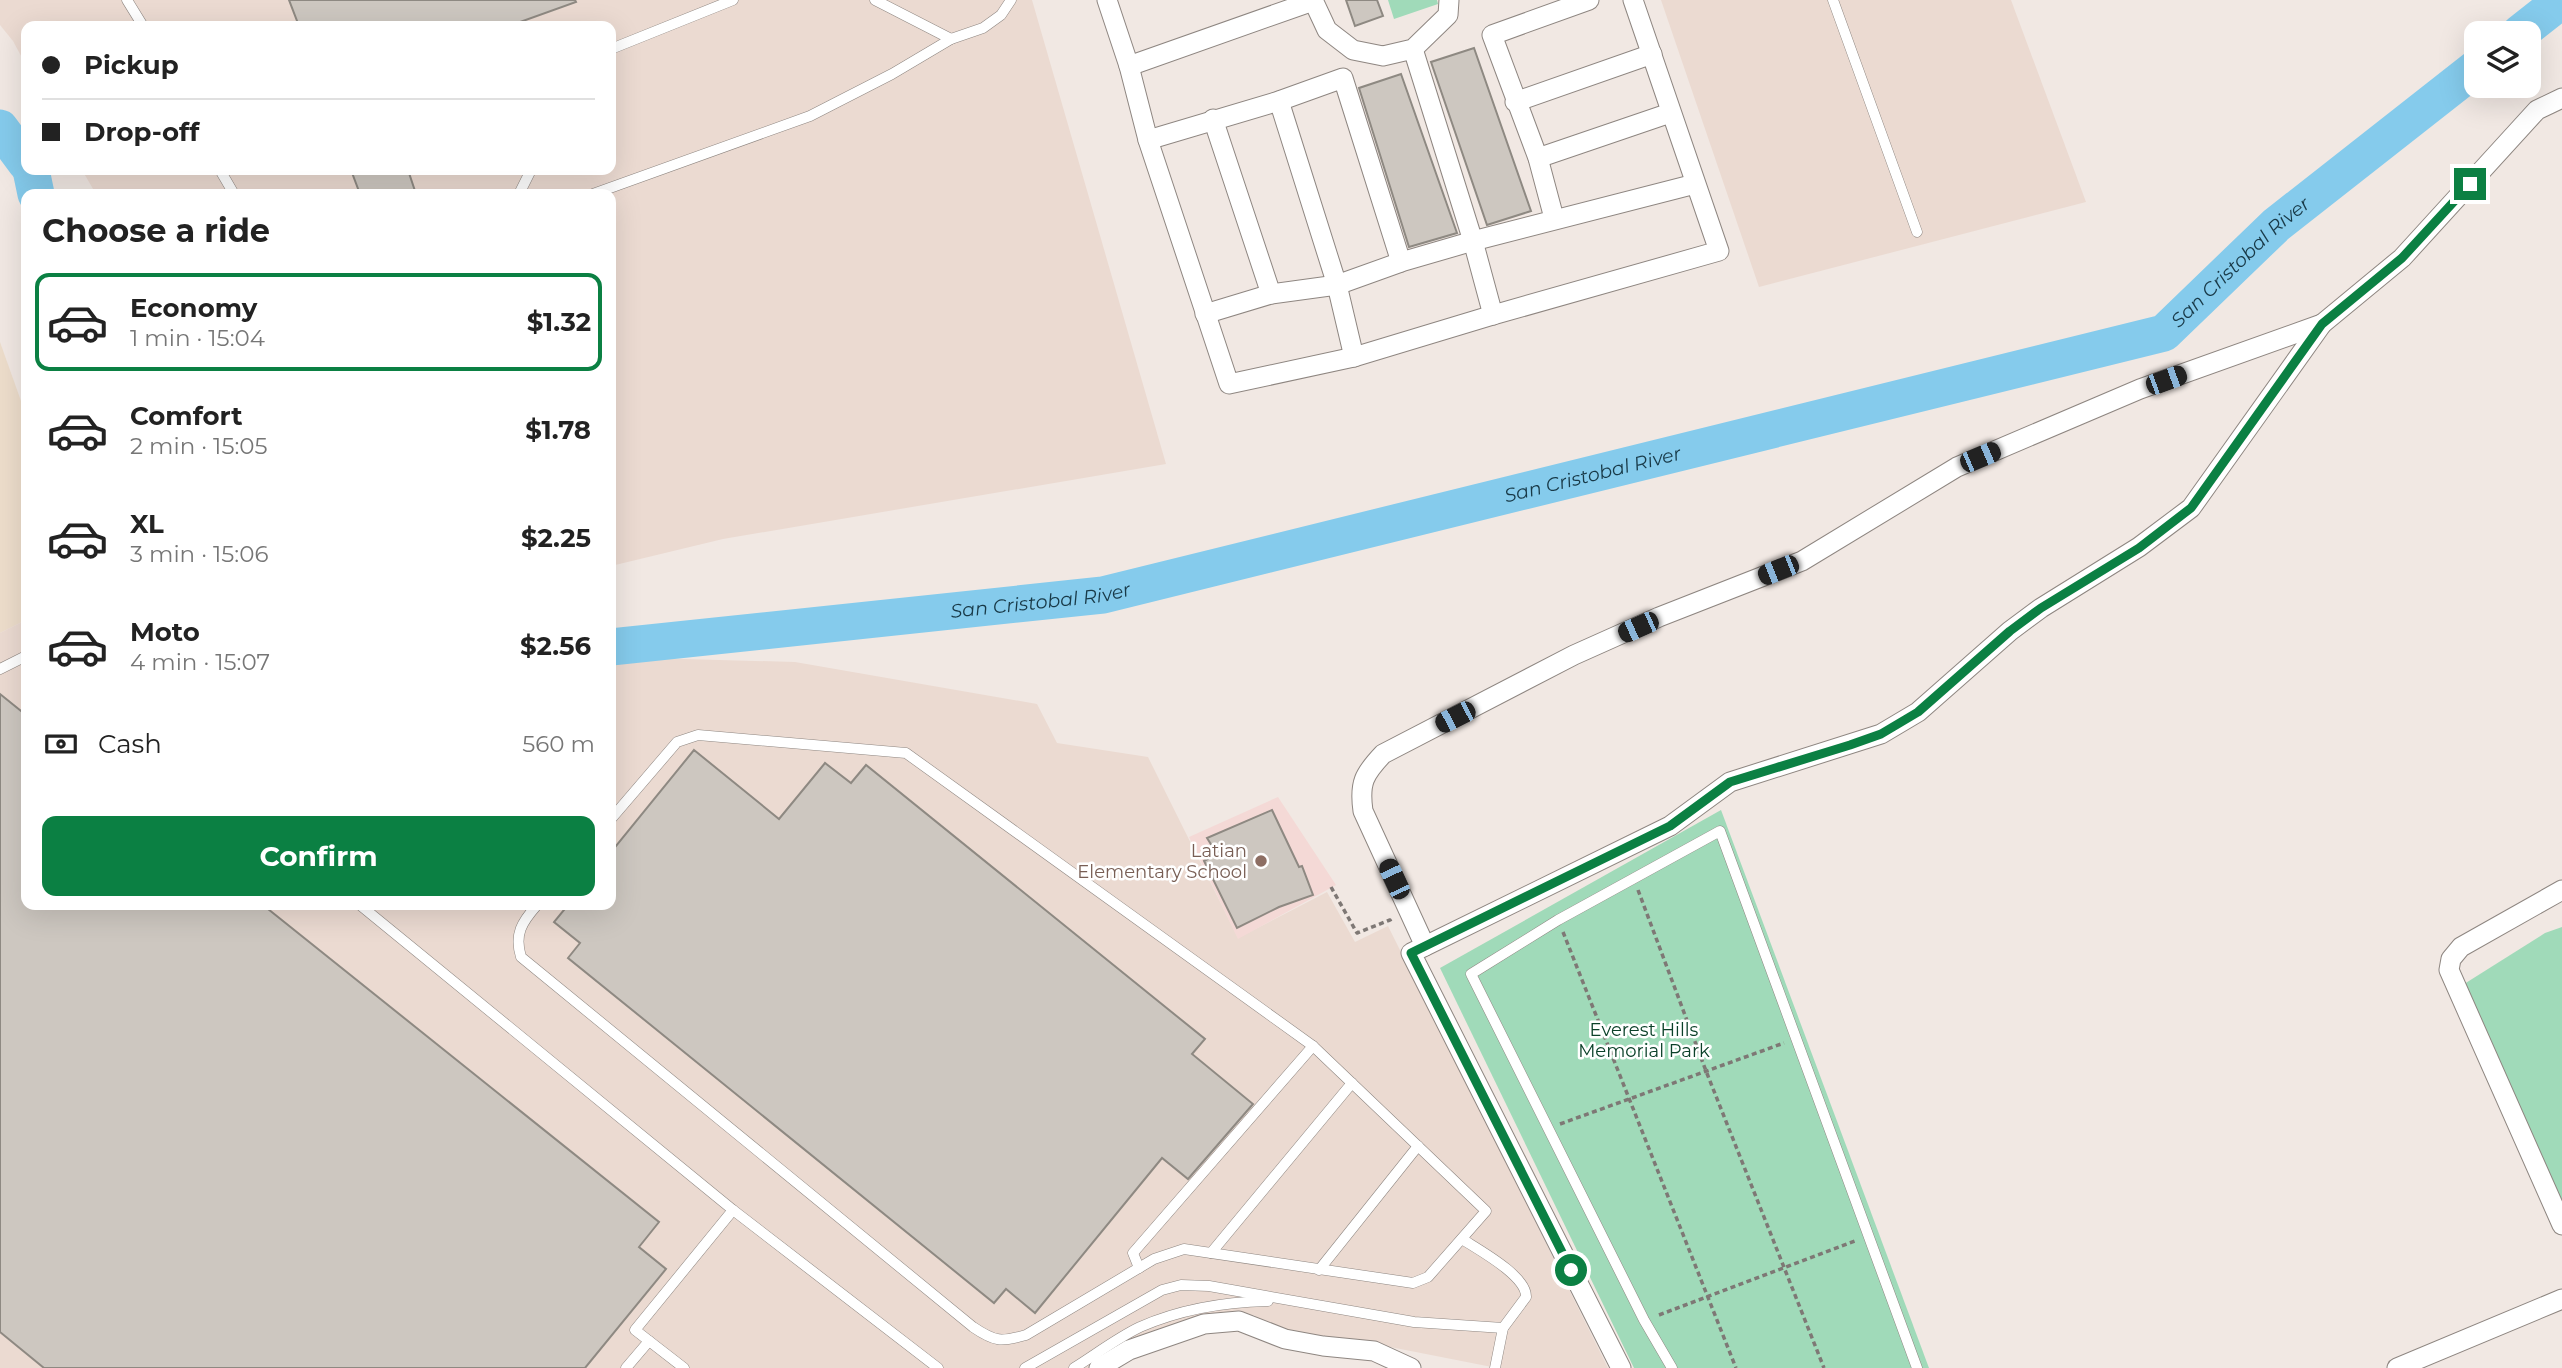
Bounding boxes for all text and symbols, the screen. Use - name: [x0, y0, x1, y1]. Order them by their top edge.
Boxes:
- map controls: [2464, 21, 2541, 98]
- button: layers: [2464, 21, 2541, 98]
- text: Pickup: [84, 49, 179, 81]
- text: Drop-off: [84, 116, 199, 148]
- route end: [2454, 168, 2486, 200]
- water label: San Cristobal River: [2166, 192, 2315, 332]
- text: Choose a ride: [42, 211, 270, 250]
- icon: car: [46, 291, 109, 354]
- text: Economy: [130, 292, 257, 324]
- text: $1.32: [527, 306, 591, 338]
- text: 1 min · 15:04: [130, 324, 265, 352]
- car: [2143, 363, 2190, 397]
- icon: car: [46, 399, 109, 462]
- text: Comfort: [130, 400, 242, 432]
- text: $1.78: [525, 414, 591, 446]
- text: 2 min · 15:05: [130, 432, 268, 460]
- car: [1957, 439, 2004, 475]
- water label: San Cristobal River: [1502, 442, 1684, 507]
- icon: car: [46, 507, 109, 570]
- text: XL: [130, 508, 164, 540]
- text: $2.25: [521, 522, 591, 554]
- text: 3 min · 15:06: [130, 540, 268, 568]
- car: [1755, 552, 1802, 588]
- water label: San Cristobal River: [949, 578, 1133, 623]
- car: [1615, 609, 1662, 645]
- icon: car: [46, 615, 109, 678]
- text: Moto: [130, 616, 200, 648]
- text: $2.56: [520, 630, 591, 662]
- text: 4 min · 15:07: [130, 648, 270, 676]
- car: [1432, 698, 1479, 736]
- icon: cash: [42, 725, 80, 763]
- text: Cash: [98, 728, 162, 760]
- text: 560 m: [522, 730, 595, 758]
- button: Confirm: [42, 816, 595, 896]
- place label: Latian Elementary School: [1077, 840, 1247, 883]
- marker: Latian Elementary School: [1253, 853, 1269, 869]
- car: [1376, 856, 1413, 902]
- park label: Everest Hills Memorial Park: [1578, 1019, 1710, 1062]
- route start: [1555, 1254, 1587, 1286]

